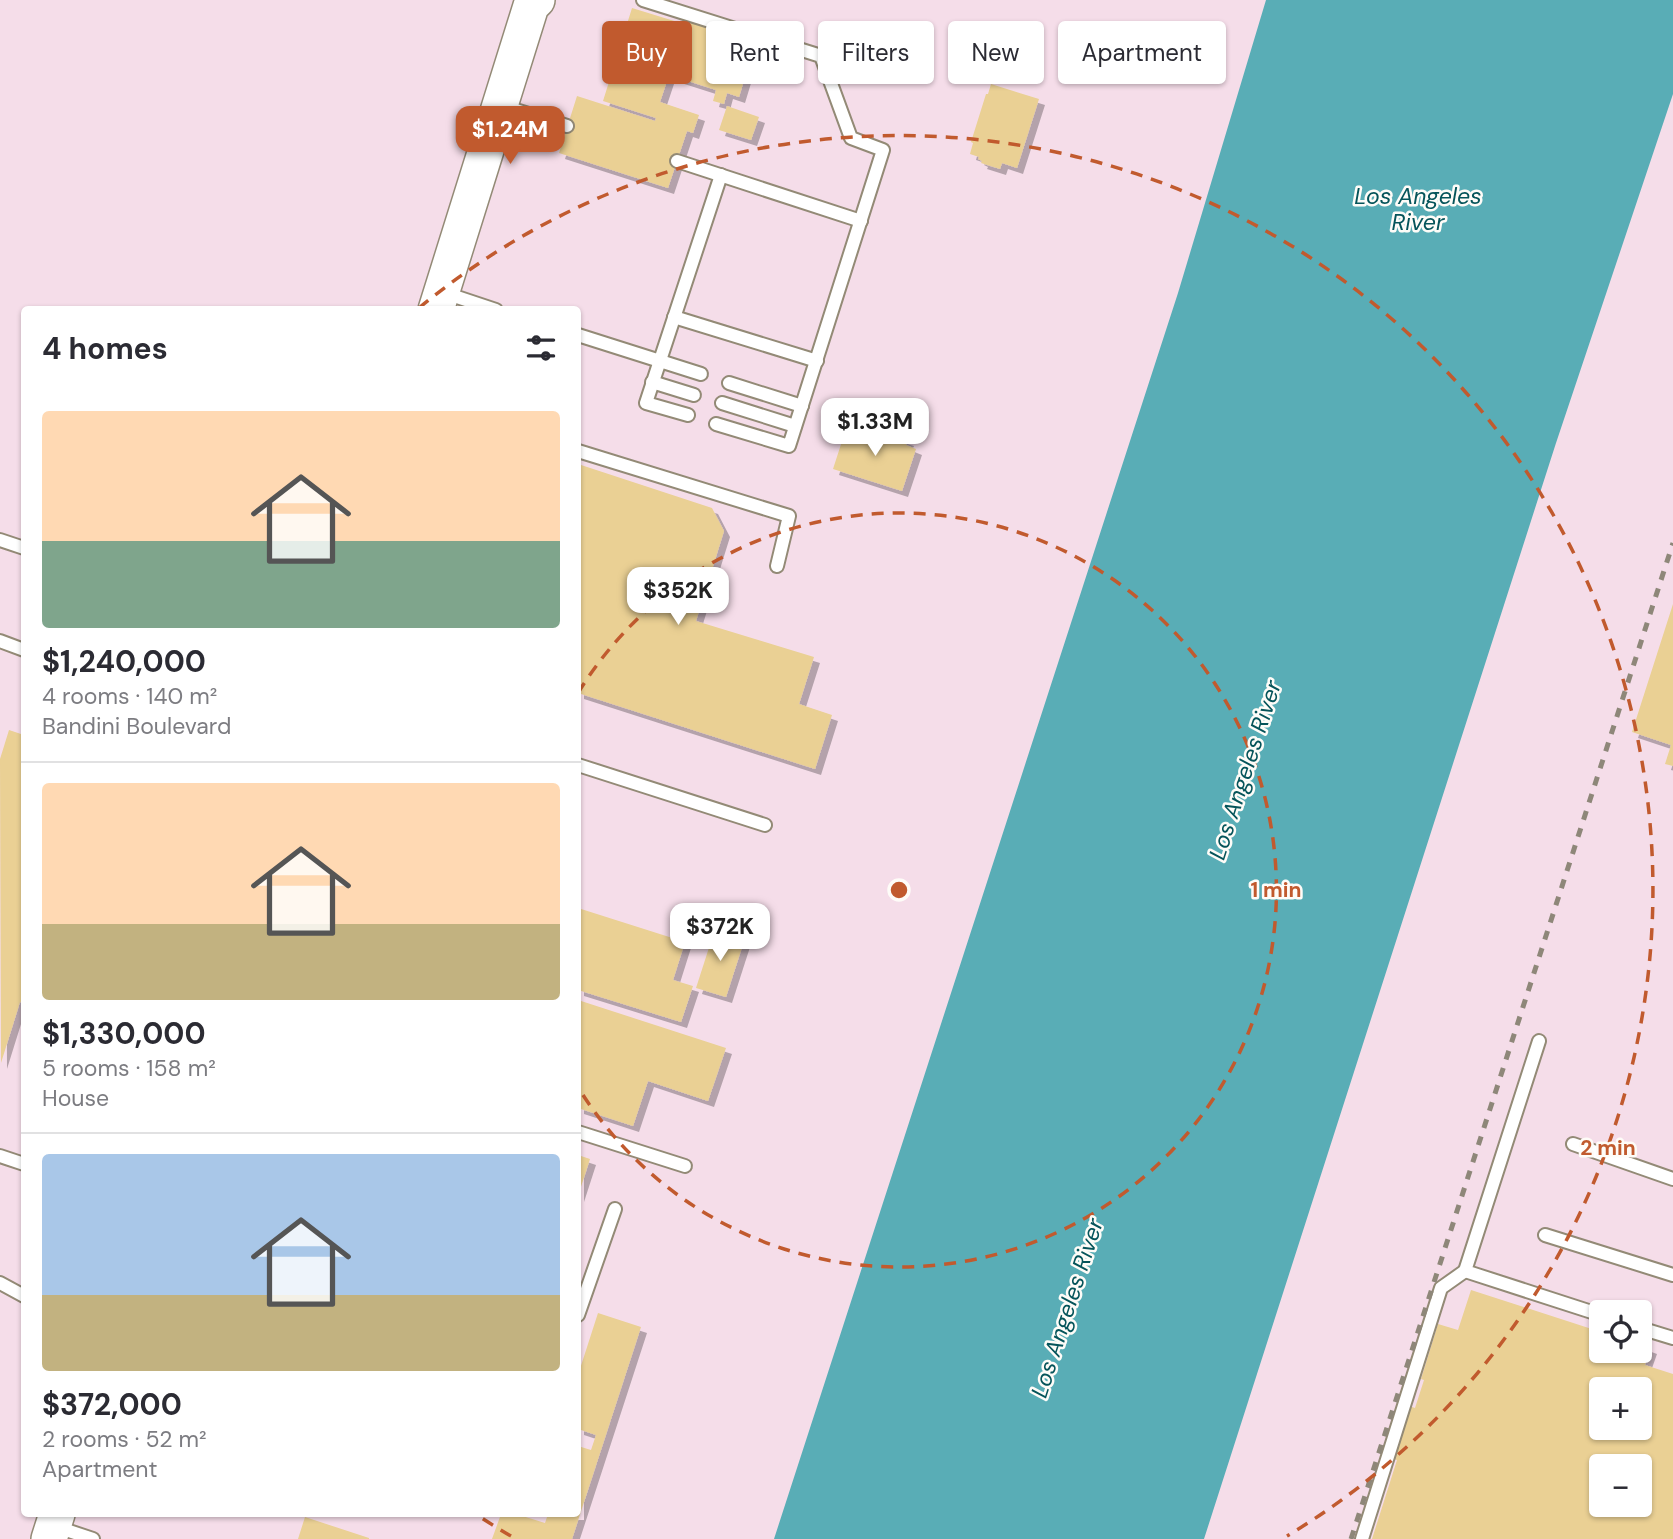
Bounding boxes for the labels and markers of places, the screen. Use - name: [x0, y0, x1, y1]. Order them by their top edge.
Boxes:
- pin: $1.24M: [453, 106, 567, 166]
- pin: $1.33M: [818, 398, 932, 458]
- pin: $352K: [629, 568, 727, 627]
- centre of rings: [887, 878, 911, 902]
- pin: $372K: [671, 904, 769, 963]

